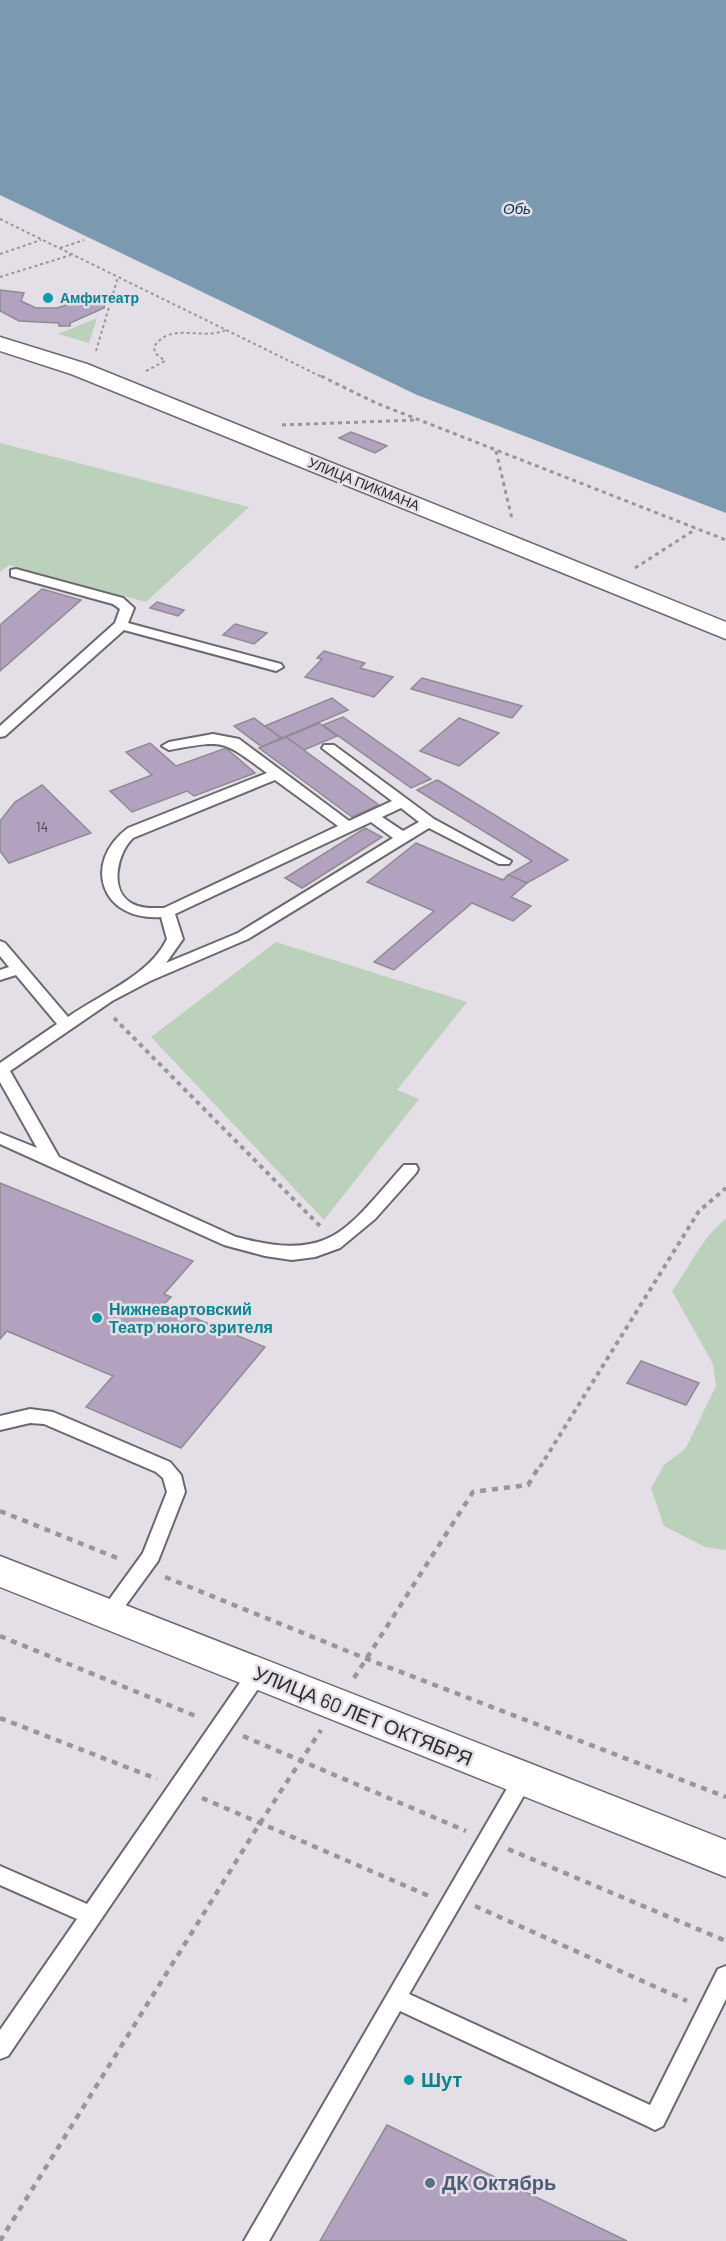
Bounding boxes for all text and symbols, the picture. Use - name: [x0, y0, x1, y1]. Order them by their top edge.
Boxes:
- water label: Обь: [503, 199, 531, 217]
- place label: Амфитеатр: [60, 289, 139, 306]
- marker: Амфитеатр: [41, 291, 55, 305]
- street label: УЛИЦА ПИКМАНА: [306, 453, 423, 514]
- house number: 14: [36, 818, 48, 835]
- place label: Нижневартовский Театр юного зрителя: [109, 1299, 273, 1336]
- marker: Нижневартовский Театр юного зрителя: [90, 1311, 104, 1325]
- street label: УЛИЦА 60 ЛЕТ ОКТЯБРЯ: [250, 1660, 476, 1770]
- place label: Шут: [421, 2067, 462, 2091]
- marker: Шут: [402, 2073, 416, 2087]
- place label: ДК Октябрь: [442, 2170, 556, 2194]
- marker: ДК Октябрь: [423, 2176, 437, 2190]

